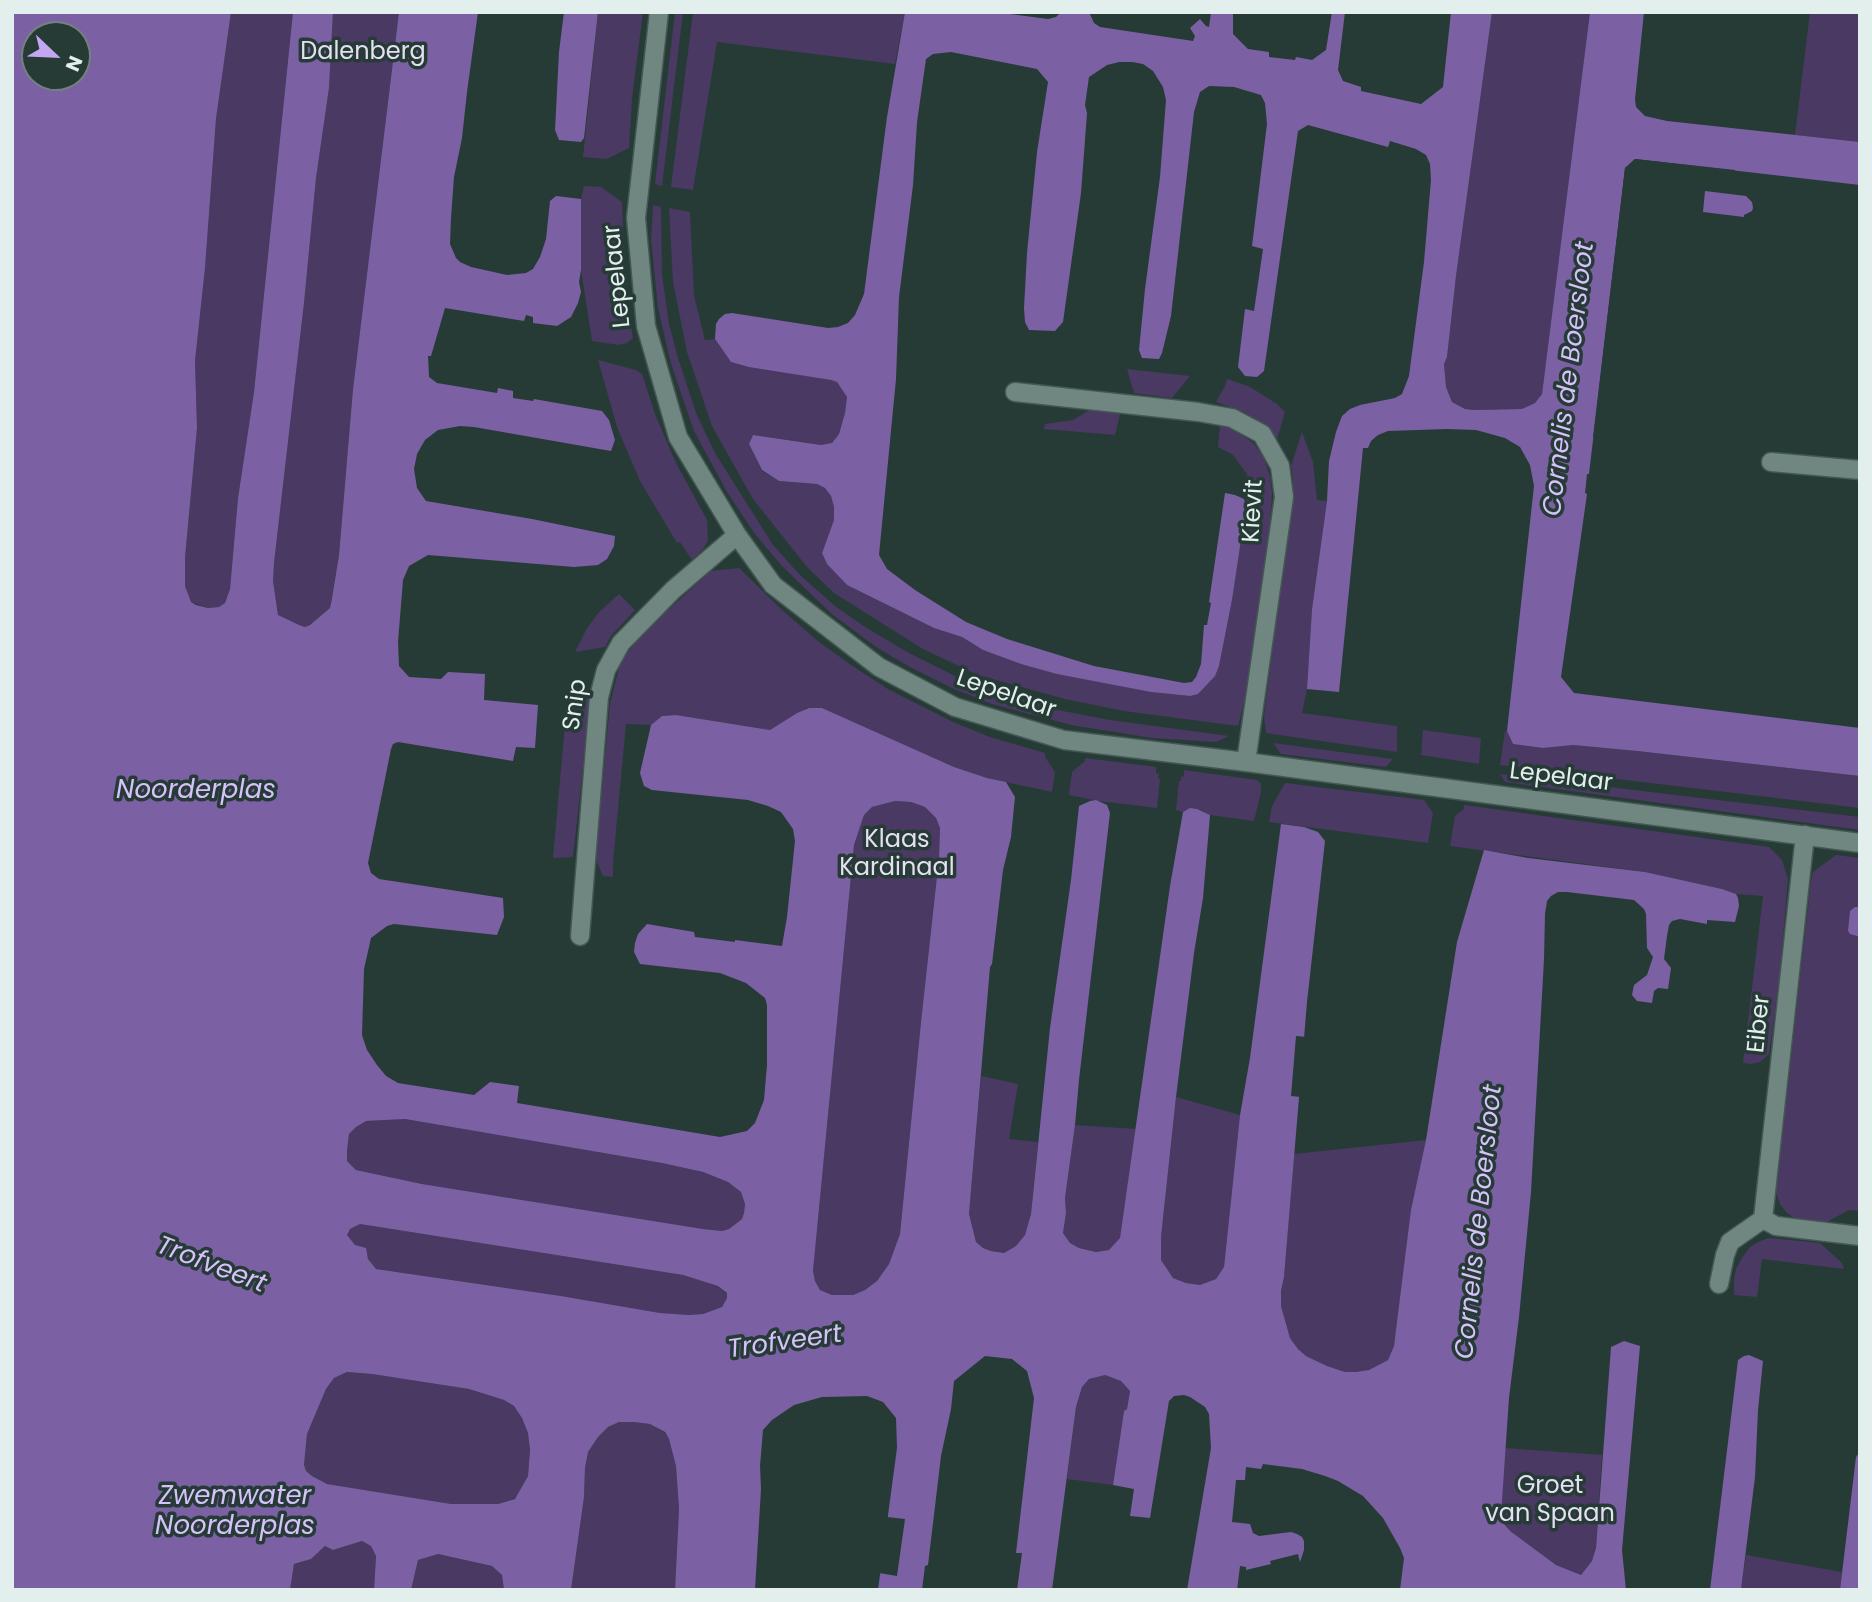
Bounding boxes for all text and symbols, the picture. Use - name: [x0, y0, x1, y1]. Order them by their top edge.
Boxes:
- north arrow: [21, 21, 91, 91]
- park label: Dalenberg: [300, 39, 426, 67]
- text: N: [59, 52, 89, 75]
- street label: Lepelaar: [598, 223, 638, 329]
- water label: Cornelis de Boersloot: [1538, 240, 1602, 518]
- street label: Kievit: [1238, 479, 1270, 543]
- street label: Lepelaar: [952, 665, 1060, 725]
- street label: Snip: [558, 677, 594, 733]
- street label: Lepelaar: [1508, 757, 1614, 799]
- water label: Noorderplas: [116, 775, 276, 807]
- park label: Klaas Kardinaal: [839, 827, 955, 883]
- street label: Eiber: [1743, 994, 1777, 1054]
- water label: Cornelis de Boersloot: [1450, 1083, 1510, 1361]
- water label: Trofveert: [152, 1231, 270, 1301]
- water label: Trofveert: [726, 1320, 844, 1366]
- park label: Groet van Spaan: [1485, 1473, 1615, 1529]
- water label: Zwemwater Noorderplas: [155, 1481, 315, 1542]

